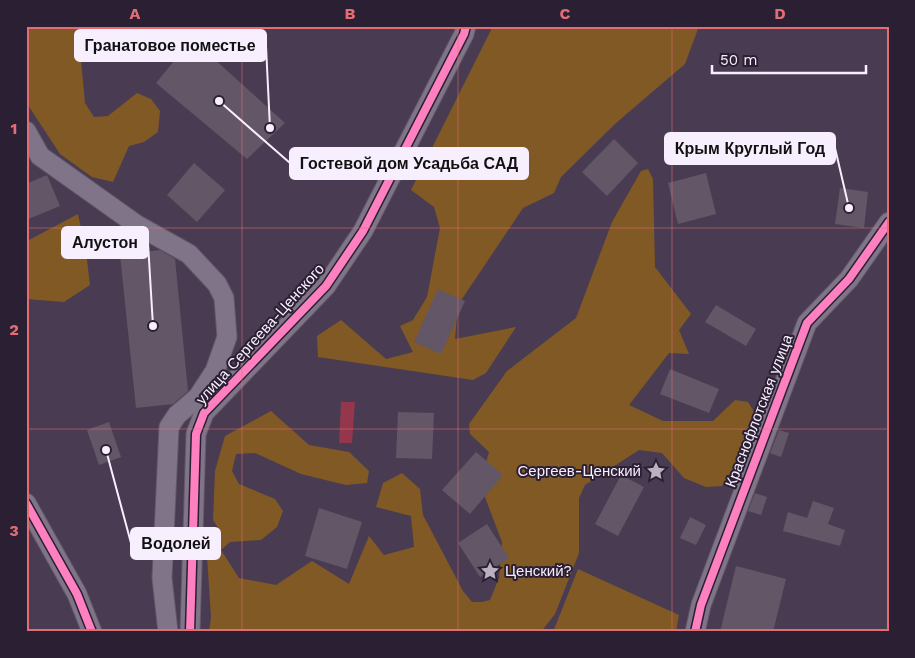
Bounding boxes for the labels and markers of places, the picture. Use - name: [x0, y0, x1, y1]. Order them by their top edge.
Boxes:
- callout: Гранатовое поместье: [75, 30, 266, 61]
- callout: Крым Круглый Год: [665, 133, 835, 164]
- callout: Гостевой дом Усадьба САД: [290, 148, 528, 179]
- callout: Алустон: [62, 227, 148, 258]
- place icon: Сергеев-Ценский: [645, 460, 667, 482]
- place label: Сергеев-Ценский: [517, 462, 641, 480]
- callout: Водолей: [131, 528, 220, 559]
- place icon: Ценский?: [479, 560, 501, 582]
- place label: Ценский?: [505, 562, 572, 580]

